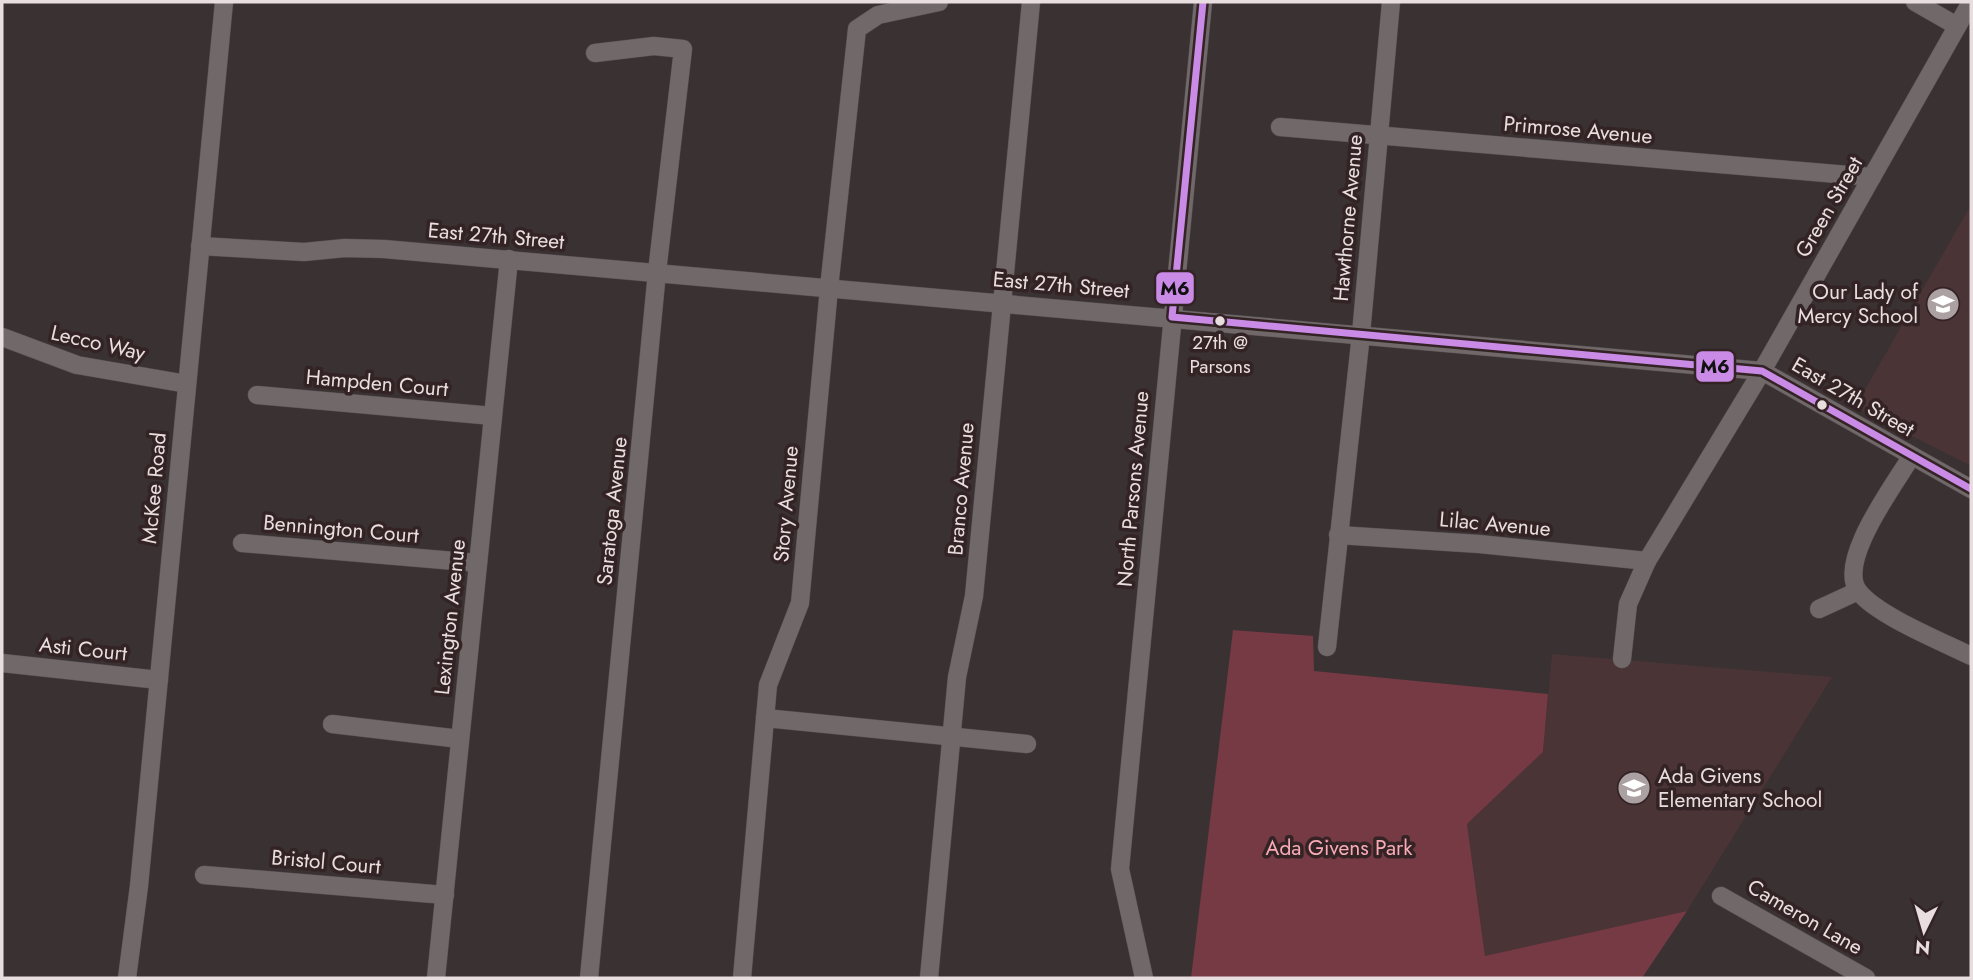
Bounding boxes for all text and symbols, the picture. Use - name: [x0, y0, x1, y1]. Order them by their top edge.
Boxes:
- street label: Primrose Avenue: [1502, 109, 1654, 151]
- street label: Hawthorne Avenue: [1326, 133, 1370, 303]
- street label: Green Street: [1788, 151, 1870, 263]
- street label: East 27th Street: [427, 215, 565, 257]
- street label: East 27th Street: [992, 264, 1130, 306]
- line badge: M6: [1155, 271, 1195, 305]
- text: M6: [1160, 275, 1190, 302]
- place label: Our Lady of Mercy School: [1797, 277, 1919, 331]
- school or university icon: Our Lady of Mercy School: [1924, 285, 1962, 323]
- marker: 27th @ Parsons: [1213, 314, 1227, 328]
- street label: Lecco Way: [48, 318, 149, 369]
- place label: 27th @ Parsons: [1189, 329, 1251, 380]
- line badge: M6: [1695, 350, 1735, 383]
- street label: East 27th Street: [1786, 350, 1920, 444]
- text: M6: [1700, 353, 1730, 380]
- street label: Hampden Court: [305, 362, 449, 404]
- street label: North Parsons Avenue: [1109, 390, 1157, 588]
- unlabelled marker: [1815, 398, 1829, 412]
- street label: Branco Avenue: [940, 421, 982, 557]
- street label: McKee Road: [134, 431, 174, 545]
- street label: Saratoga Avenue: [589, 435, 635, 587]
- street label: Story Avenue: [766, 444, 806, 563]
- street label: Lilac Avenue: [1438, 504, 1552, 544]
- street label: Bennington Court: [262, 507, 420, 551]
- street label: Lexington Avenue: [427, 537, 473, 696]
- street label: Asti Court: [38, 629, 128, 669]
- place label: Ada Givens Elementary School: [1658, 761, 1822, 815]
- school or university icon: Ada Givens Elementary School: [1615, 769, 1653, 807]
- park label: Ada Givens Park: [1266, 833, 1413, 863]
- street label: Bristol Court: [270, 842, 382, 882]
- street label: Cameron Lane: [1742, 872, 1868, 962]
- north arrow: [1889, 896, 1959, 966]
- text: N: [1914, 933, 1931, 962]

